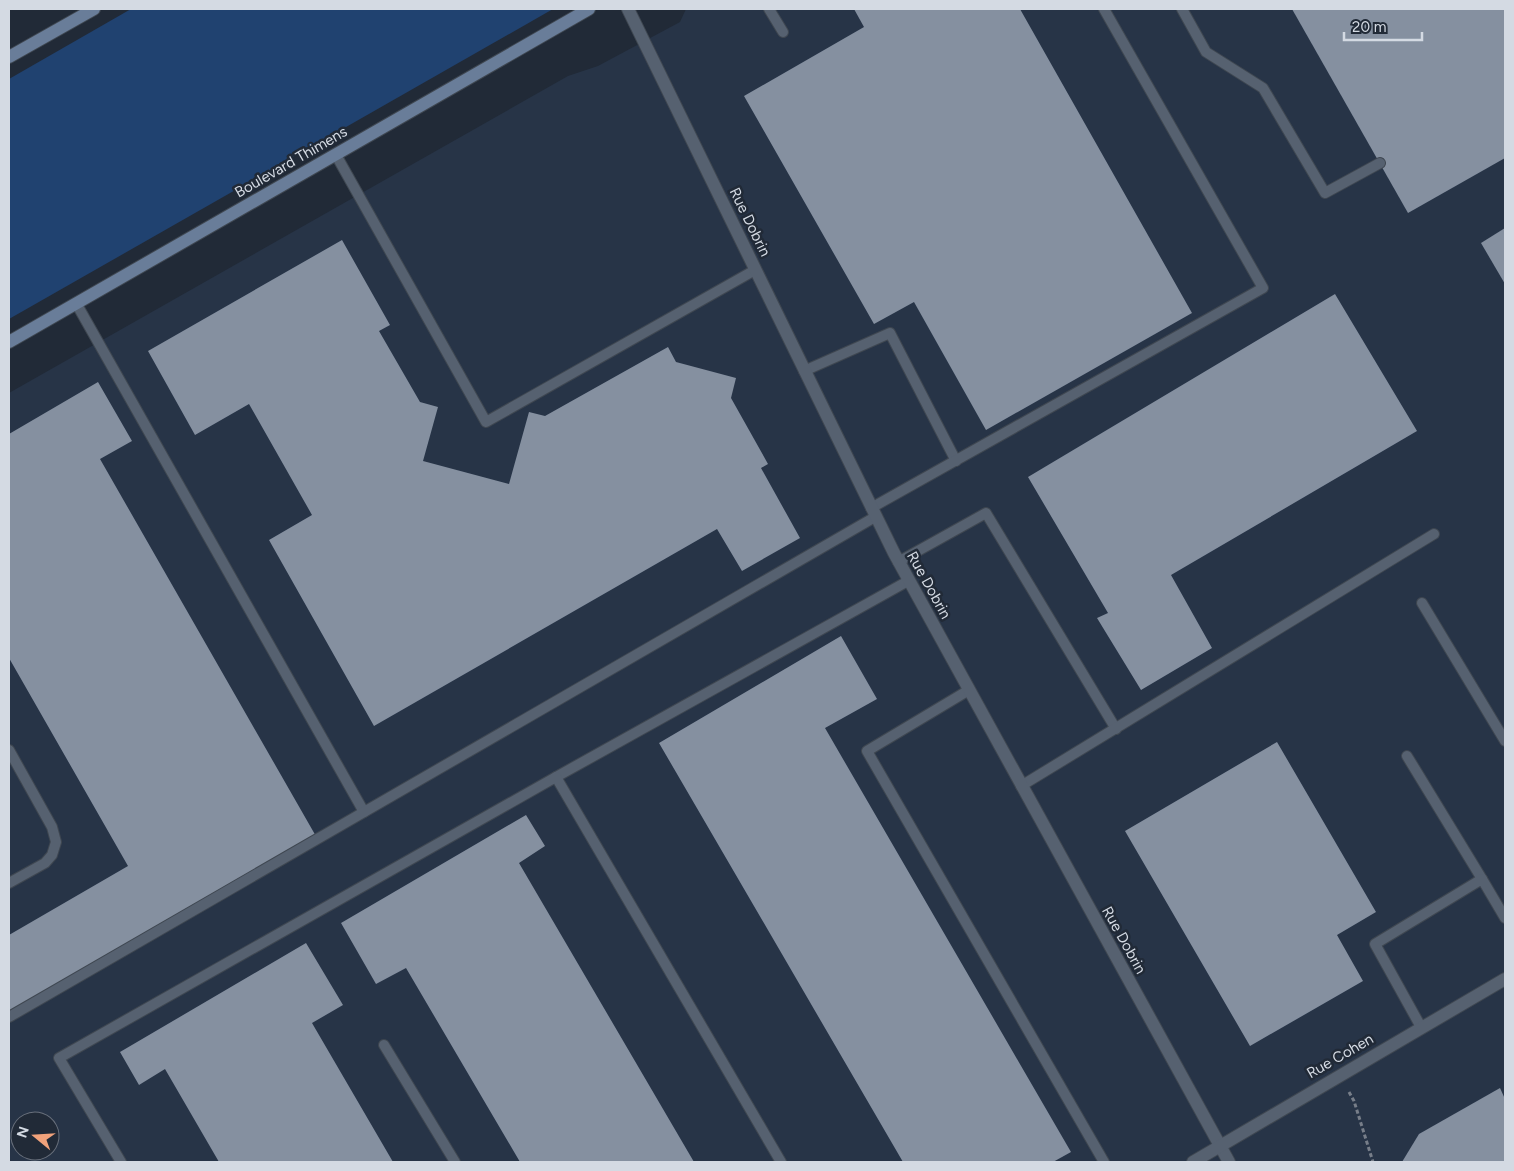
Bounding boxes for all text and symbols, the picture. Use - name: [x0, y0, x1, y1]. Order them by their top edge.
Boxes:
- scale bar: [1344, 10, 1422, 42]
- text: 20 m: [1352, 18, 1386, 36]
- street label: Boulevard Thimens: [232, 122, 350, 201]
- street label: Rue Dobrin: [726, 185, 774, 259]
- street label: Rue Dobrin: [903, 548, 955, 622]
- street label: Rue Dobrin: [1098, 903, 1150, 977]
- street label: Rue Cohen: [1303, 1030, 1377, 1082]
- north arrow: [10, 1111, 60, 1161]
- text: N: [13, 1124, 33, 1140]

